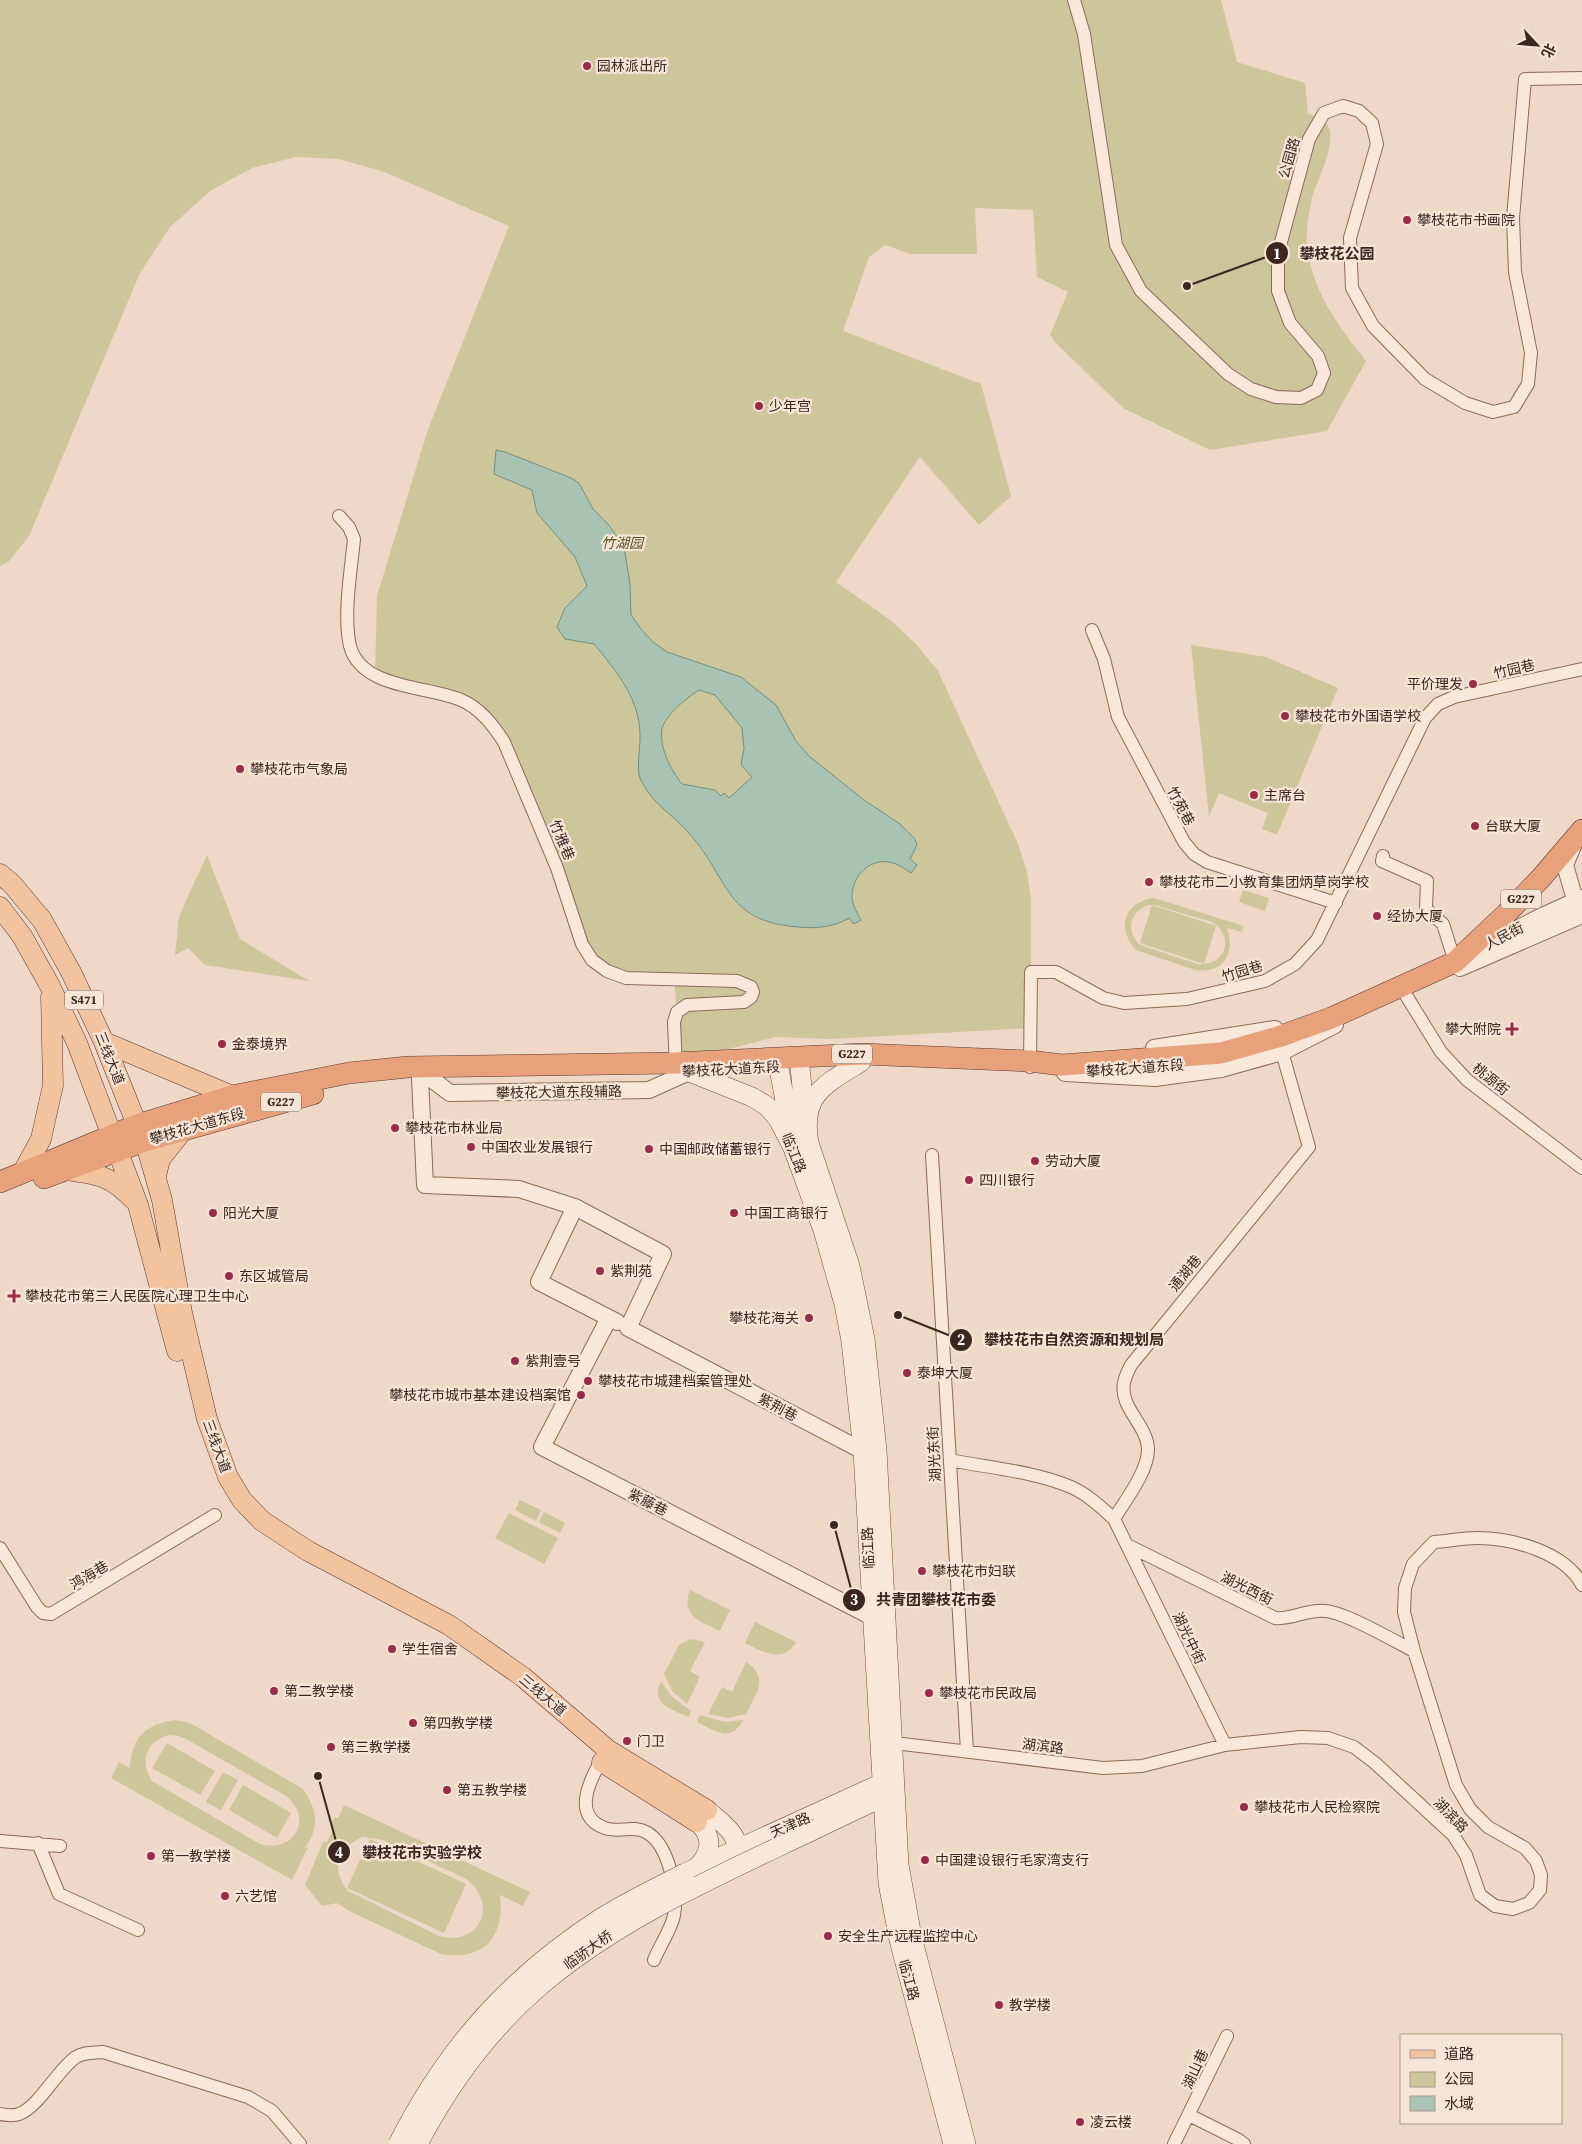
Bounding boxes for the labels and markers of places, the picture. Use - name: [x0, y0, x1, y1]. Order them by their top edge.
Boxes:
- place label: 园林派出所: [597, 56, 667, 76]
- marker: 园林派出所: [581, 60, 593, 72]
- place label: 攀枝花市书画院: [1417, 210, 1515, 230]
- marker: 攀枝花市书画院: [1401, 214, 1413, 226]
- callout: 攀枝花公园: [1265, 238, 1385, 268]
- place label: 少年宫: [769, 396, 811, 416]
- marker: 少年宫: [753, 400, 765, 412]
- place label: 平价理发: [1407, 674, 1463, 694]
- marker: 平价理发: [1467, 678, 1479, 690]
- place label: 攀枝花市外国语学校: [1295, 706, 1421, 726]
- marker: 攀枝花市外国语学校: [1279, 710, 1291, 722]
- place label: 攀枝花市气象局: [250, 759, 348, 779]
- marker: 攀枝花市气象局: [234, 763, 246, 775]
- place label: 主席台: [1264, 785, 1306, 805]
- marker: 主席台: [1248, 789, 1260, 801]
- place label: 台联大厦: [1485, 816, 1541, 836]
- marker: 台联大厦: [1469, 820, 1481, 832]
- place label: 攀枝花市二小教育集团炳草岗学校: [1159, 872, 1369, 892]
- marker: 攀枝花市二小教育集团炳草岗学校: [1143, 876, 1155, 888]
- place label: 经协大厦: [1387, 906, 1443, 926]
- marker: 经协大厦: [1371, 910, 1383, 922]
- place label: 攀大附院: [1445, 1019, 1501, 1039]
- marker: 攀大附院: [1505, 1022, 1519, 1036]
- place label: 金泰境界: [232, 1034, 288, 1054]
- marker: 金泰境界: [216, 1038, 228, 1050]
- place label: 攀枝花市林业局: [405, 1118, 503, 1138]
- marker: 攀枝花市林业局: [389, 1122, 401, 1134]
- place label: 中国农业发展银行: [481, 1137, 593, 1157]
- place label: 中国邮政储蓄银行: [659, 1139, 771, 1159]
- marker: 中国农业发展银行: [465, 1141, 477, 1153]
- marker: 中国邮政储蓄银行: [643, 1143, 655, 1155]
- place label: 劳动大厦: [1045, 1151, 1101, 1171]
- marker: 劳动大厦: [1029, 1155, 1041, 1167]
- place label: 四川银行: [979, 1170, 1035, 1190]
- marker: 四川银行: [963, 1174, 975, 1186]
- place label: 阳光大厦: [223, 1203, 279, 1223]
- place label: 中国工商银行: [744, 1203, 828, 1223]
- marker: 阳光大厦: [207, 1207, 219, 1219]
- marker: 中国工商银行: [728, 1207, 740, 1219]
- place label: 紫荆苑: [610, 1261, 652, 1281]
- marker: 紫荆苑: [594, 1265, 606, 1277]
- place label: 东区城管局: [239, 1266, 309, 1286]
- marker: 东区城管局: [223, 1270, 235, 1282]
- place label: 攀枝花市第三人民医院心理卫生中心: [25, 1286, 249, 1306]
- marker: 攀枝花市第三人民医院心理卫生中心: [7, 1289, 21, 1303]
- place label: 攀枝花海关: [729, 1308, 799, 1328]
- marker: 攀枝花海关: [803, 1312, 815, 1324]
- callout: 攀枝花市自然资源和规划局: [949, 1325, 1174, 1355]
- place label: 紫荆壹号: [525, 1351, 581, 1371]
- marker: 紫荆壹号: [509, 1355, 521, 1367]
- place label: 泰坤大厦: [917, 1363, 973, 1383]
- marker: 泰坤大厦: [901, 1367, 913, 1379]
- place label: 攀枝花市城建档案管理处: [598, 1371, 752, 1391]
- marker: 攀枝花市城建档案管理处: [582, 1375, 594, 1387]
- place label: 攀枝花市城市基本建设档案馆: [389, 1385, 571, 1405]
- marker: 攀枝花市城市基本建设档案馆: [575, 1389, 587, 1401]
- place label: 攀枝花市妇联: [932, 1561, 1016, 1581]
- marker: 攀枝花市妇联: [916, 1565, 928, 1577]
- callout: 共青团攀枝花市委: [841, 1585, 1006, 1615]
- place label: 学生宿舍: [402, 1639, 458, 1659]
- marker: 学生宿舍: [386, 1643, 398, 1655]
- place label: 第二教学楼: [284, 1681, 354, 1701]
- place label: 攀枝花市民政局: [939, 1683, 1037, 1703]
- marker: 第二教学楼: [268, 1685, 280, 1697]
- marker: 攀枝花市民政局: [923, 1687, 935, 1699]
- place label: 第四教学楼: [423, 1713, 493, 1733]
- marker: 第四教学楼: [407, 1717, 419, 1729]
- place label: 门卫: [637, 1731, 665, 1751]
- marker: 门卫: [621, 1735, 633, 1747]
- place label: 第三教学楼: [341, 1737, 411, 1757]
- marker: 第三教学楼: [325, 1741, 337, 1753]
- place label: 第五教学楼: [457, 1780, 527, 1800]
- marker: 第五教学楼: [441, 1784, 453, 1796]
- place label: 攀枝花市人民检察院: [1254, 1797, 1380, 1817]
- marker: 攀枝花市人民检察院: [1238, 1801, 1250, 1813]
- callout: 攀枝花市实验学校: [327, 1837, 492, 1867]
- place label: 第一教学楼: [161, 1846, 231, 1866]
- marker: 第一教学楼: [145, 1850, 157, 1862]
- place label: 中国建设银行毛家湾支行: [935, 1850, 1089, 1870]
- marker: 中国建设银行毛家湾支行: [919, 1854, 931, 1866]
- place label: 六艺馆: [235, 1886, 277, 1906]
- marker: 六艺馆: [219, 1890, 231, 1902]
- place label: 安全生产远程监控中心: [838, 1926, 978, 1946]
- marker: 安全生产远程监控中心: [822, 1930, 834, 1942]
- place label: 教学楼: [1009, 1995, 1051, 2015]
- marker: 教学楼: [993, 1999, 1005, 2011]
- place label: 凌云楼: [1090, 2112, 1132, 2132]
- marker: 凌云楼: [1074, 2116, 1086, 2128]

